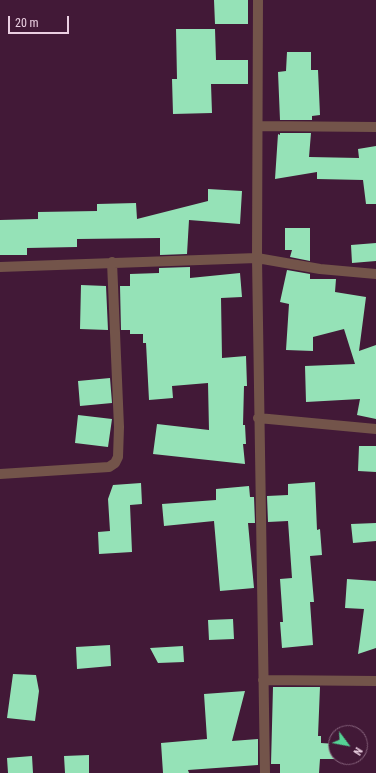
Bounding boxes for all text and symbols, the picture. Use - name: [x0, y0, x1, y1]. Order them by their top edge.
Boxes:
- scale bar: [10, 8, 71, 34]
- text: 20 m: [15, 16, 39, 30]
- north arrow: [328, 725, 368, 765]
- text: N: [350, 745, 365, 757]

